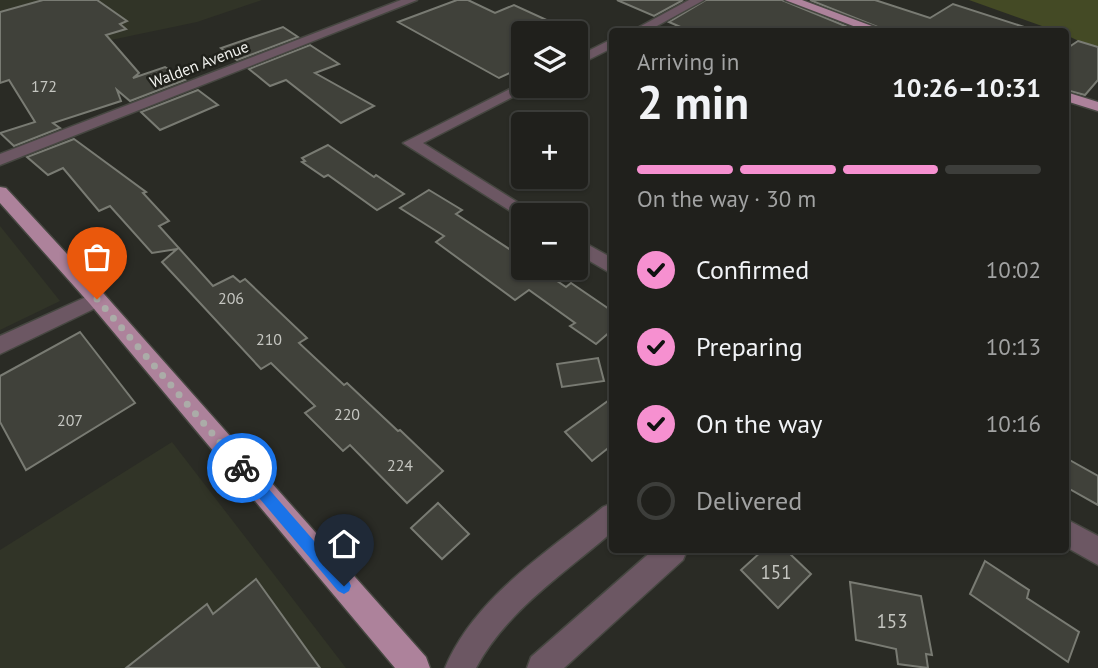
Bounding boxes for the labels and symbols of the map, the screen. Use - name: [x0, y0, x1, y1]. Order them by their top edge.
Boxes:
- street label: Walden Avenue: [147, 36, 251, 92]
- house number: 172: [31, 76, 57, 96]
- pin: [67, 227, 127, 299]
- house number: 206: [218, 288, 244, 308]
- house number: 210: [256, 329, 282, 349]
- house number: 220: [334, 404, 360, 424]
- house number: 207: [57, 410, 83, 430]
- courier: [207, 433, 277, 503]
- house number: 224: [387, 455, 413, 475]
- pin: [314, 514, 374, 586]
- house number: 151: [760, 560, 792, 584]
- house number: 153: [876, 609, 908, 633]

